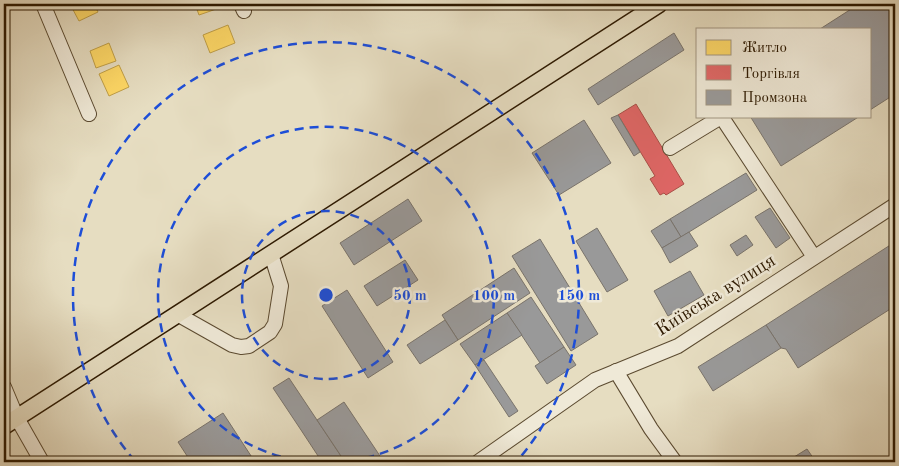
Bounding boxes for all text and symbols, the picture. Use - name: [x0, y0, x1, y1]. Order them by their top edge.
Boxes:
- legend: [696, 28, 872, 118]
- text: Житло: [742, 41, 787, 56]
- text: Торгівля: [742, 67, 800, 82]
- text: Промзона: [742, 91, 808, 106]
- street label: Київська вулиця: [653, 252, 779, 340]
- centre of rings: [317, 286, 335, 304]
- text: 50 m: [393, 289, 427, 304]
- text: 100 m: [473, 289, 515, 304]
- text: 150 m: [558, 289, 600, 304]

